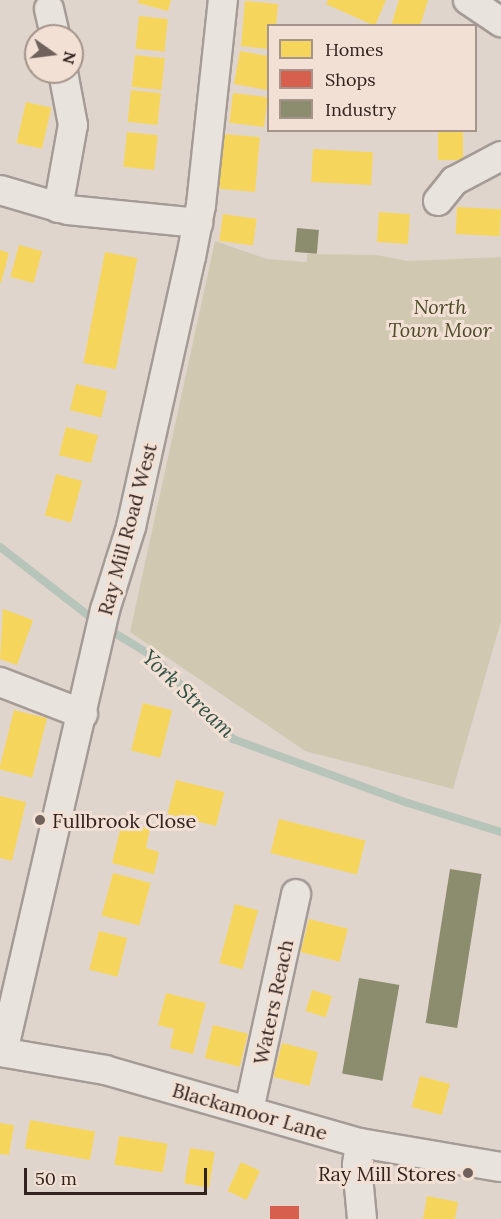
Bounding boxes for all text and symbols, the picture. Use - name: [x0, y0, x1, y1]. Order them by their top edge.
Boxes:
- north arrow: [24, 24, 84, 84]
- legend: [267, 24, 477, 132]
- text: Homes: [325, 38, 383, 61]
- text: N: [58, 49, 81, 66]
- text: Shops: [325, 68, 376, 91]
- text: Industry: [325, 98, 396, 121]
- park label: North Town Moor: [388, 295, 492, 342]
- street label: Ray Mill Road West: [92, 440, 162, 618]
- water label: York Stream: [137, 645, 239, 743]
- place label: Fullbrook Close: [52, 808, 196, 832]
- marker: Fullbrook Close: [33, 813, 47, 827]
- street label: Waters Reach: [248, 937, 298, 1067]
- street label: Blackamoor Lane: [170, 1077, 330, 1145]
- scale bar: [27, 1156, 210, 1194]
- place label: Ray Mill Stores: [318, 1161, 456, 1185]
- marker: Ray Mill Stores: [461, 1166, 475, 1180]
- text: 50 m: [35, 1167, 77, 1190]

